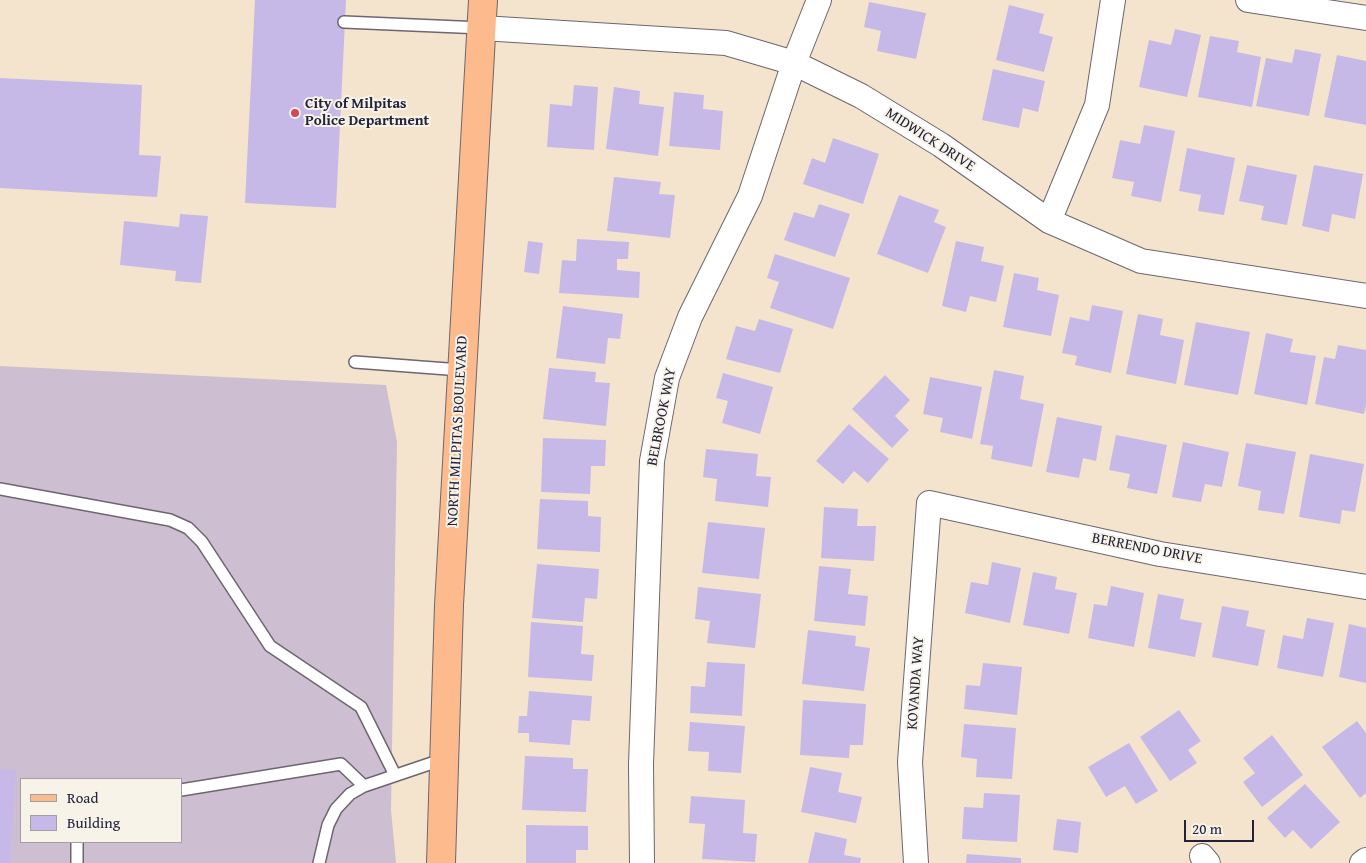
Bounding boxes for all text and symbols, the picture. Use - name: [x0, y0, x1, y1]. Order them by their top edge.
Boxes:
- place label: City of Milpitas Police Department: [305, 95, 429, 130]
- street label: MIDWICK DRIVE: [882, 104, 978, 176]
- marker: City of Milpitas Police Department: [289, 107, 301, 119]
- street label: NORTH MILPITAS BOULEVARD: [444, 335, 472, 527]
- street label: BELBROOK WAY: [644, 367, 680, 467]
- street label: BERRENDO DRIVE: [1090, 529, 1204, 569]
- street label: KOVANDA WAY: [904, 636, 928, 730]
- legend: [20, 778, 182, 843]
- text: Road: [67, 787, 98, 808]
- scale bar: [1186, 810, 1256, 842]
- text: Building: [67, 812, 120, 833]
- text: 20 m: [1192, 818, 1222, 839]

